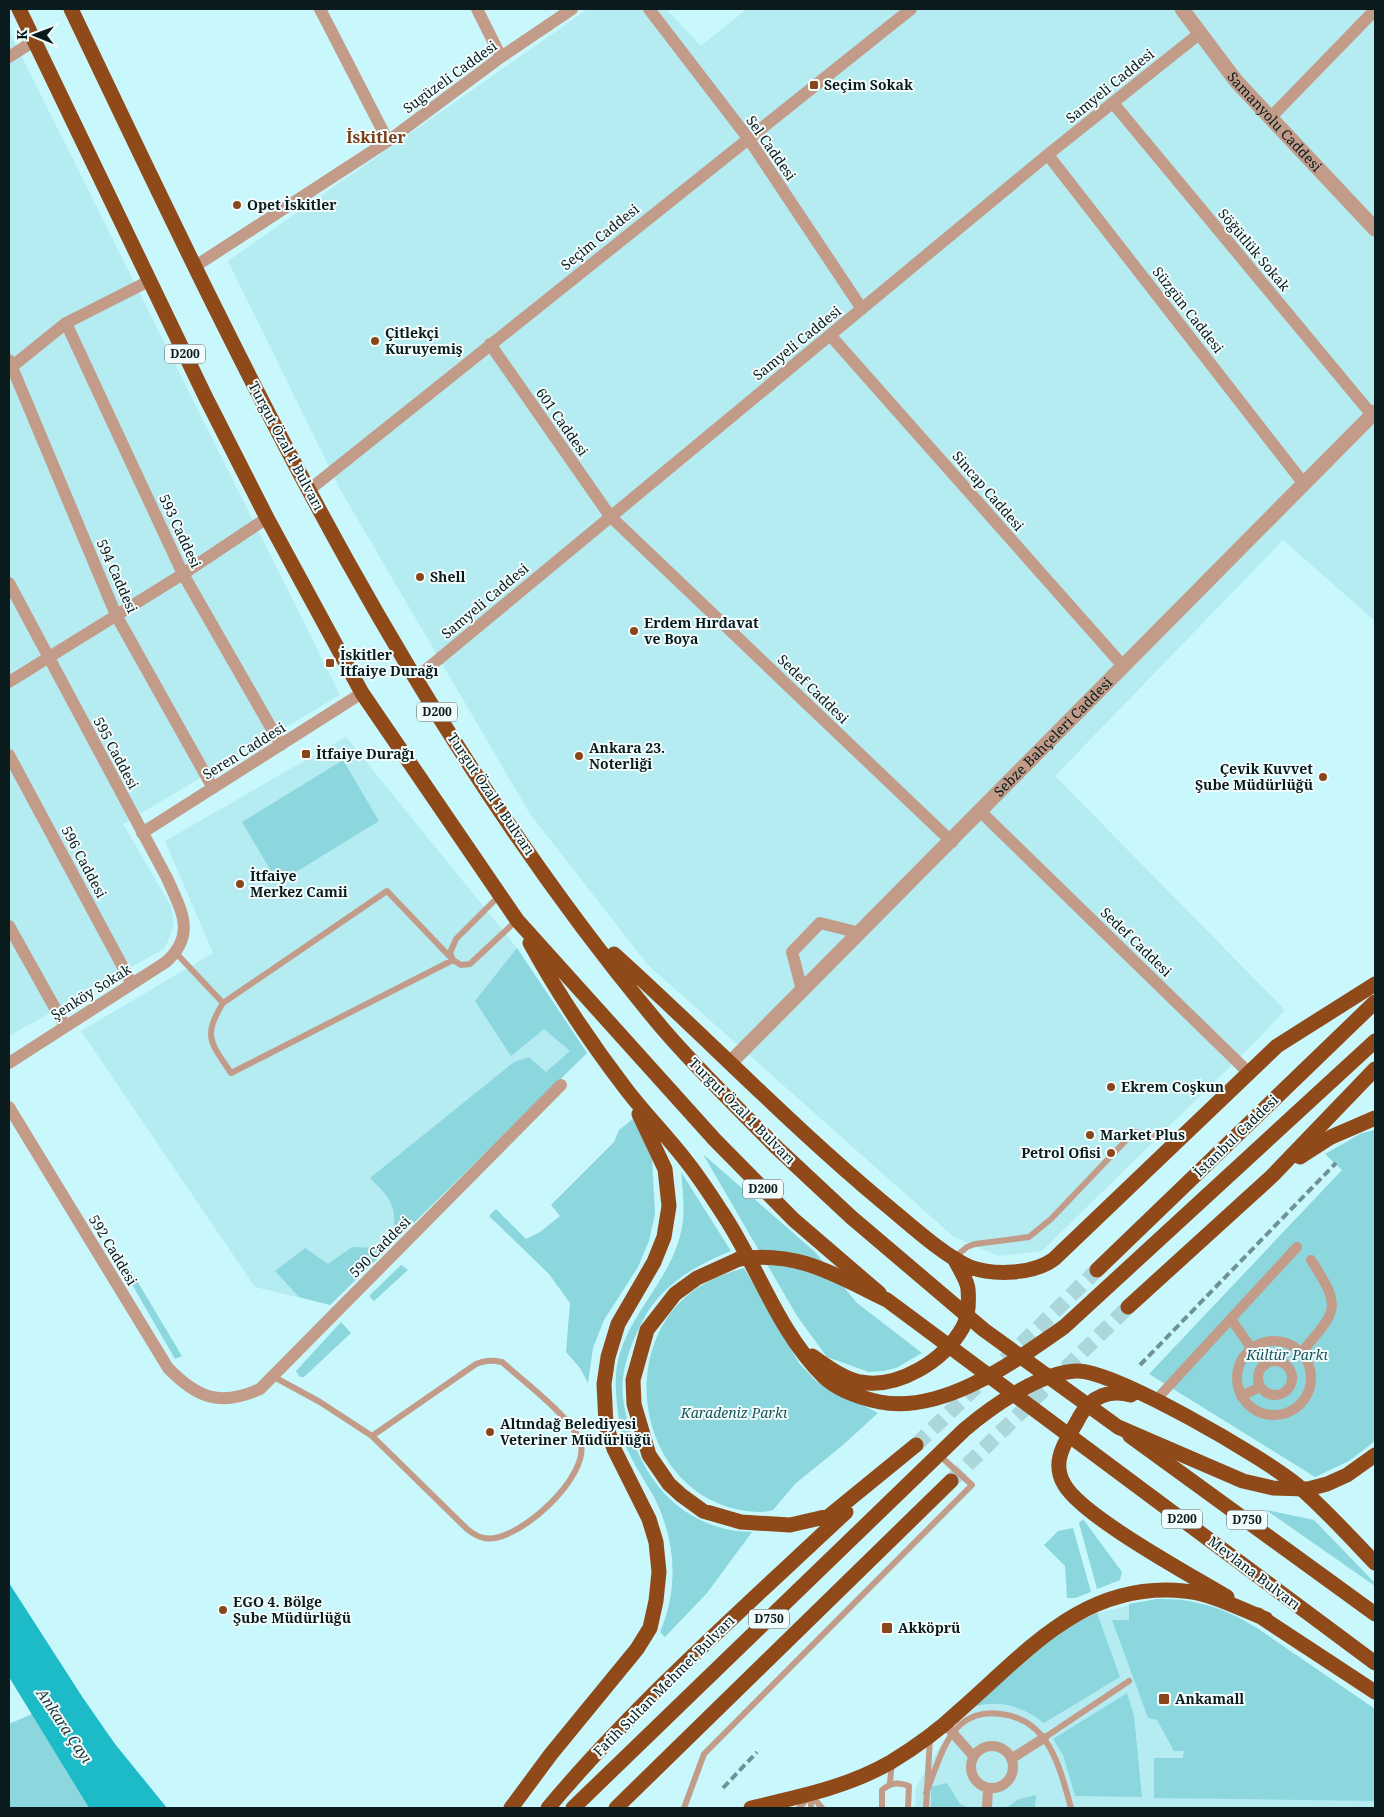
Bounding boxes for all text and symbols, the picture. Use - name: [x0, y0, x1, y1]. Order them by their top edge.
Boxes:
- north arrow: [10, 10, 60, 60]
- text: K: [12, 29, 31, 40]
- street label: Sugüzeli Caddesi: [399, 36, 501, 117]
- street label: Samyeli Caddesi: [1062, 44, 1158, 127]
- street label: Samanyolu Caddesi: [1223, 68, 1327, 176]
- place label: Seçim Sokak: [824, 75, 913, 94]
- marker: Seçim Sokak: [808, 79, 820, 91]
- street label: Sel Caddesi: [742, 112, 801, 184]
- district label: İskitler: [346, 126, 406, 148]
- place label: Opet İskitler: [247, 195, 337, 214]
- marker: Opet İskitler: [231, 199, 243, 211]
- street label: Seçim Caddesi: [557, 199, 643, 274]
- street label: Söğütlük Sokak: [1214, 204, 1295, 295]
- street label: Süzgün Caddesi: [1149, 263, 1228, 357]
- street label: Samyeli Caddesi: [749, 301, 845, 384]
- place label: Çitlekçi Kuruyemiş: [385, 323, 463, 358]
- marker: Çitlekçi Kuruyemiş: [369, 335, 381, 347]
- road number: D200: [165, 344, 205, 364]
- street label: Turgut Özal 1 Bulvarı: [244, 378, 329, 514]
- street label: 601 Caddesi: [532, 384, 593, 460]
- street label: Sincap Caddesi: [948, 447, 1029, 535]
- street label: 593 Caddesi: [155, 491, 206, 571]
- street label: 594 Caddesi: [93, 536, 142, 616]
- street label: Samyeli Caddesi: [437, 558, 533, 643]
- place label: Shell: [430, 567, 465, 586]
- marker: Shell: [414, 571, 426, 583]
- place label: Erdem Hırdavat ve Boya: [644, 613, 759, 648]
- marker: Erdem Hırdavat ve Boya: [628, 625, 640, 637]
- place label: İskitler İtfaiye Durağı: [340, 645, 438, 680]
- street label: Sedef Caddesi: [774, 650, 853, 728]
- marker: İskitler İtfaiye Durağı: [324, 657, 336, 669]
- street label: Sebze Bahçeleri Caddesi: [989, 672, 1116, 800]
- road number: D200: [417, 702, 457, 722]
- street label: 595 Caddesi: [89, 713, 144, 793]
- street label: Seren Caddesi: [199, 717, 289, 783]
- street label: Turgut Özal 1 Bulvarı: [443, 729, 540, 859]
- place label: Ankara 23. Noterliği: [589, 738, 665, 773]
- place label: İtfaiye Durağı: [316, 744, 414, 763]
- marker: İtfaiye Durağı: [300, 748, 312, 760]
- marker: Ankara 23. Noterliği: [573, 750, 585, 762]
- place label: Çevik Kuvvet Şube Müdürlüğü: [1195, 759, 1313, 794]
- marker: Çevik Kuvvet Şube Müdürlüğü: [1317, 771, 1329, 783]
- street label: 596 Caddesi: [57, 822, 112, 902]
- place label: İtfaiye Merkez Camii: [250, 866, 348, 901]
- marker: İtfaiye Merkez Camii: [234, 878, 246, 890]
- street label: Sedef Caddesi: [1097, 903, 1176, 981]
- street label: Şenköy Sokak: [47, 959, 135, 1024]
- street label: Turgut Özal 1 Bulvarı: [685, 1053, 800, 1168]
- place label: Ekrem Coşkun: [1121, 1077, 1224, 1096]
- marker: Ekrem Coşkun: [1105, 1081, 1117, 1093]
- street label: İstanbul Caddesi: [1189, 1090, 1282, 1181]
- place label: Market Plus: [1100, 1125, 1185, 1144]
- marker: Market Plus: [1084, 1129, 1096, 1141]
- place label: Petrol Ofisi: [1021, 1143, 1101, 1162]
- marker: Petrol Ofisi: [1105, 1147, 1117, 1159]
- road number: D200: [743, 1180, 783, 1198]
- street label: 592 Caddesi: [85, 1211, 142, 1289]
- street label: 590 Caddesi: [345, 1212, 415, 1281]
- park label: Kültür Parkı: [1245, 1345, 1328, 1364]
- park label: Karadeniz Parkı: [680, 1403, 788, 1422]
- place label: Altındağ Belediyesi Veteriner Müdürlüğü: [500, 1414, 651, 1449]
- marker: Altındağ Belediyesi Veteriner Müdürlüğü: [484, 1426, 496, 1438]
- road number: D200: [1162, 1510, 1202, 1528]
- road number: D750: [1227, 1510, 1267, 1530]
- street label: Mevlana Bulvarı: [1204, 1532, 1305, 1614]
- place label: EGO 4. Bölge Şube Müdürlüğü: [233, 1592, 351, 1627]
- marker: EGO 4. Bölge Şube Müdürlüğü: [217, 1604, 229, 1616]
- road number: D750: [749, 1610, 789, 1628]
- street label: Fatih Sultan Mehmet Bulvarı: [589, 1611, 739, 1760]
- place label: Akköprü: [898, 1618, 960, 1637]
- marker: Akköprü: [880, 1621, 894, 1635]
- water label: Ankara Çayı: [32, 1683, 98, 1767]
- place label: Ankamall: [1175, 1689, 1244, 1708]
- marker: Ankamall: [1157, 1692, 1171, 1706]

